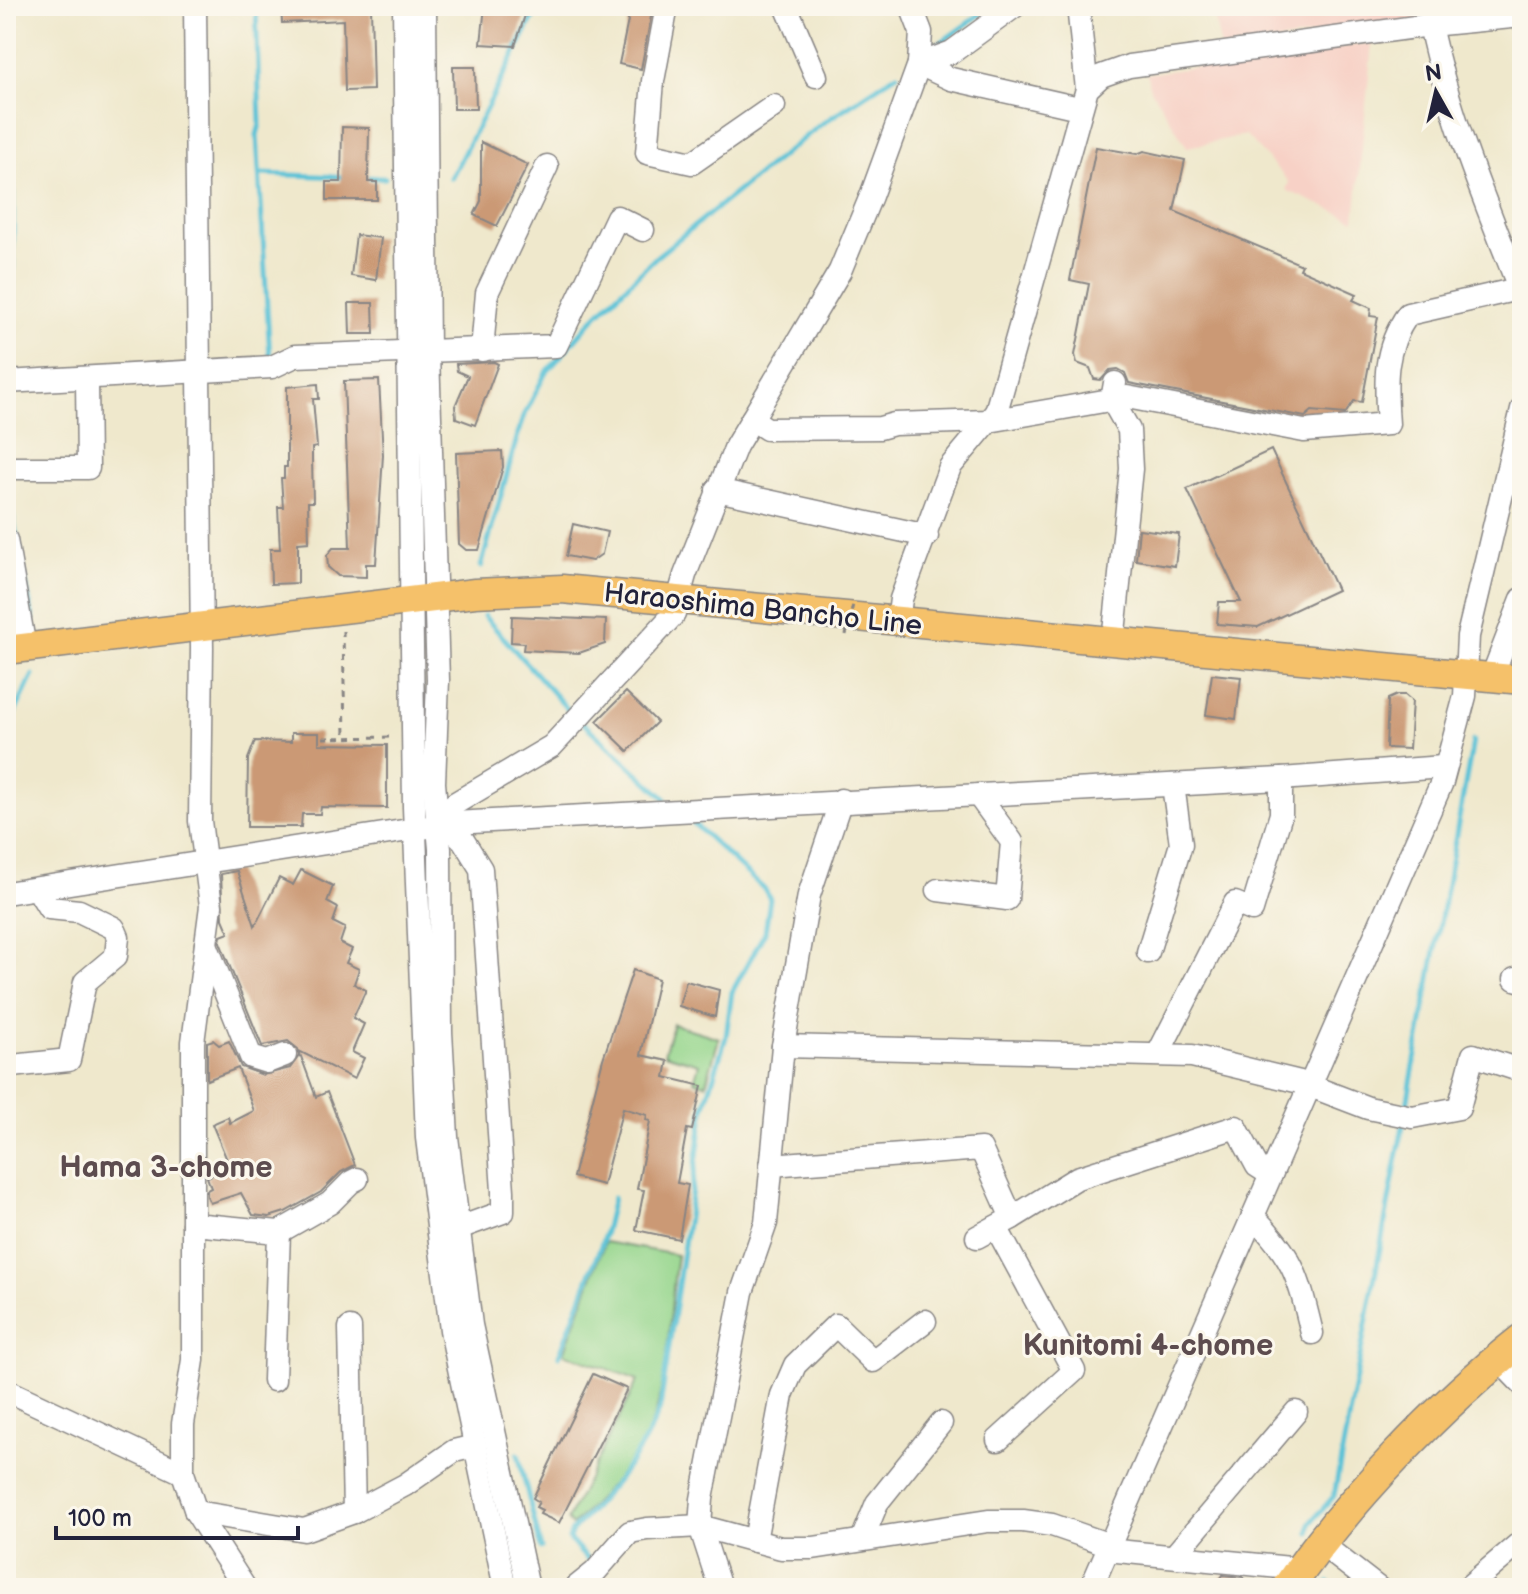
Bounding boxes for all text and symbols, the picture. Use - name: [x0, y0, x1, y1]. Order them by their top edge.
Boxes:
- north arrow: [1396, 52, 1476, 132]
- text: N: [1423, 59, 1443, 88]
- street label: Haraoshima Bancho Line: [602, 576, 924, 643]
- district label: Hama 3-chome: [60, 1150, 272, 1186]
- district label: Kunitomi 4-chome: [1023, 1328, 1273, 1364]
- scale bar: [56, 1490, 298, 1540]
- text: 100 m: [68, 1504, 132, 1533]

